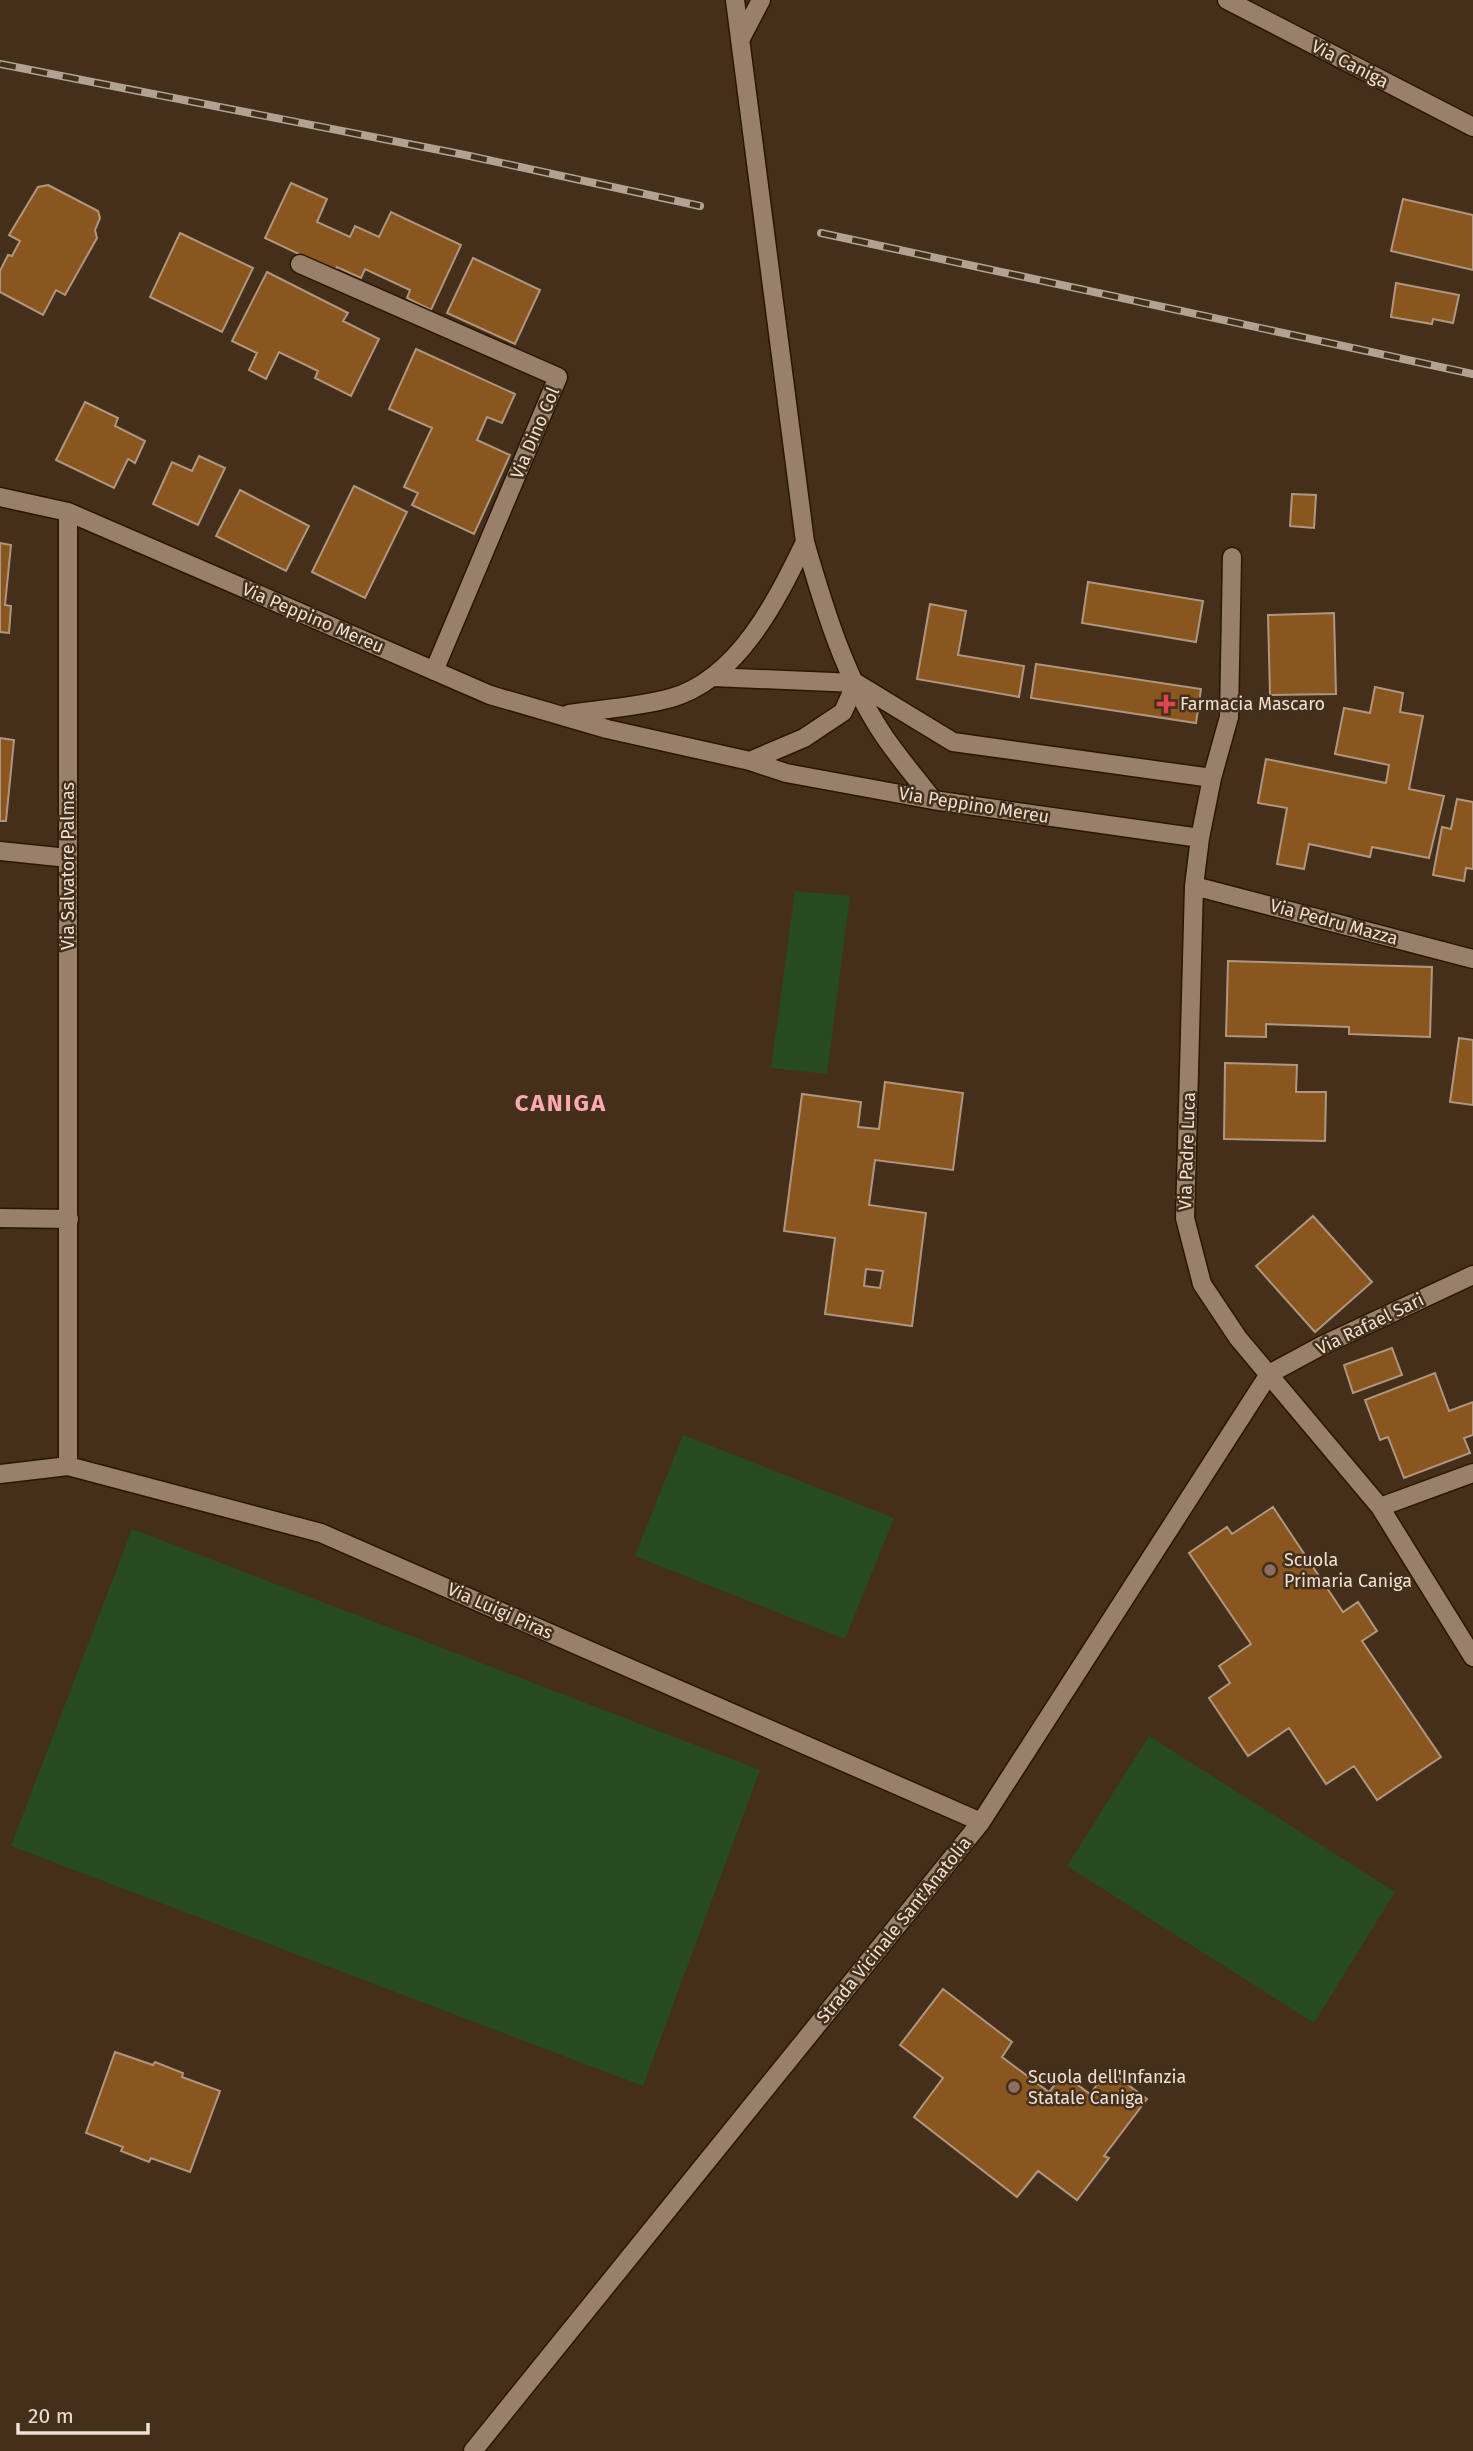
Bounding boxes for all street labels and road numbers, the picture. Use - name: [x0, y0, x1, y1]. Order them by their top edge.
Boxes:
- street label: Via Caniga: [1308, 35, 1392, 93]
- street label: Via Dino Col: [506, 384, 564, 482]
- street label: Via Peppino Mereu: [239, 578, 387, 658]
- street label: Via Salvatore Palmas: [57, 782, 79, 950]
- street label: Via Peppino Mereu: [897, 782, 1051, 828]
- street label: Via Pedru Mazza: [1268, 894, 1400, 950]
- street label: Via Padre Luca: [1174, 1092, 1200, 1210]
- street label: Via Rafael Sari: [1313, 1288, 1427, 1360]
- street label: Via Luigi Piras: [444, 1578, 556, 1644]
- street label: Strada Vicinale Sant'Anatolia: [812, 1832, 976, 2028]

